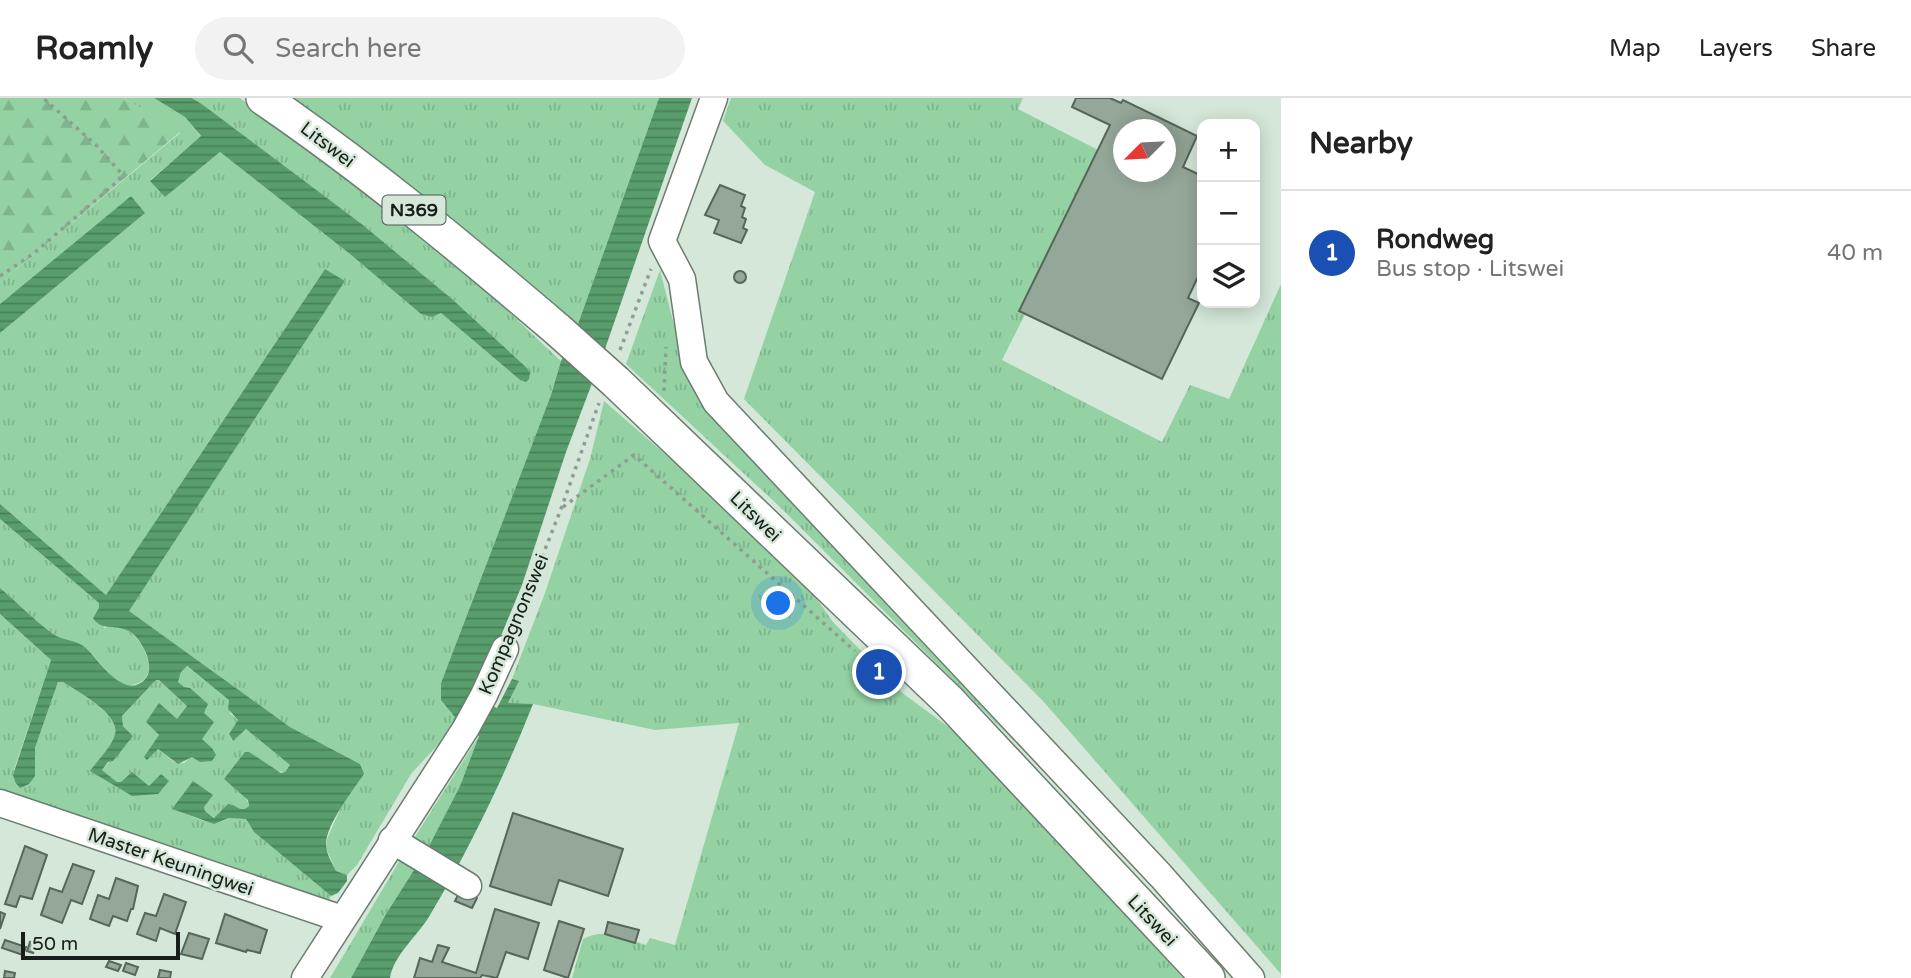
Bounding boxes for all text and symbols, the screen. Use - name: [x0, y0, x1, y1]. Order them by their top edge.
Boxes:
- search box: [195, 17, 685, 80]
- text: Roamly: [35, 29, 153, 68]
- icon: search: [219, 29, 257, 67]
- text: Search here: [275, 33, 422, 64]
- text: Map: [1609, 34, 1661, 63]
- text: Layers: [1699, 34, 1773, 63]
- text: Share: [1811, 34, 1876, 63]
- street label: Litswei: [296, 117, 359, 172]
- north arrow: [1113, 119, 1176, 182]
- map controls: [1197, 119, 1260, 308]
- button: +: [1197, 119, 1260, 182]
- text: Nearby: [1309, 125, 1413, 162]
- button: −: [1197, 182, 1260, 245]
- road number: N369: [382, 196, 446, 225]
- text: Rondweg: [1376, 224, 1494, 255]
- text: 1: [1325, 239, 1339, 267]
- text: 40 m: [1827, 239, 1883, 267]
- button: layers: [1197, 245, 1260, 308]
- text: Bus stop · Litswei: [1376, 255, 1564, 283]
- street label: Litswei: [725, 487, 785, 546]
- street label: Kompagnonswei: [474, 551, 553, 698]
- your location: [761, 586, 795, 620]
- pin: 1: [856, 646, 902, 698]
- street label: Master Keuningwei: [85, 823, 256, 901]
- street label: Litswei: [1123, 890, 1182, 951]
- scale bar: [21, 929, 180, 961]
- text: 50 m: [32, 933, 78, 955]

